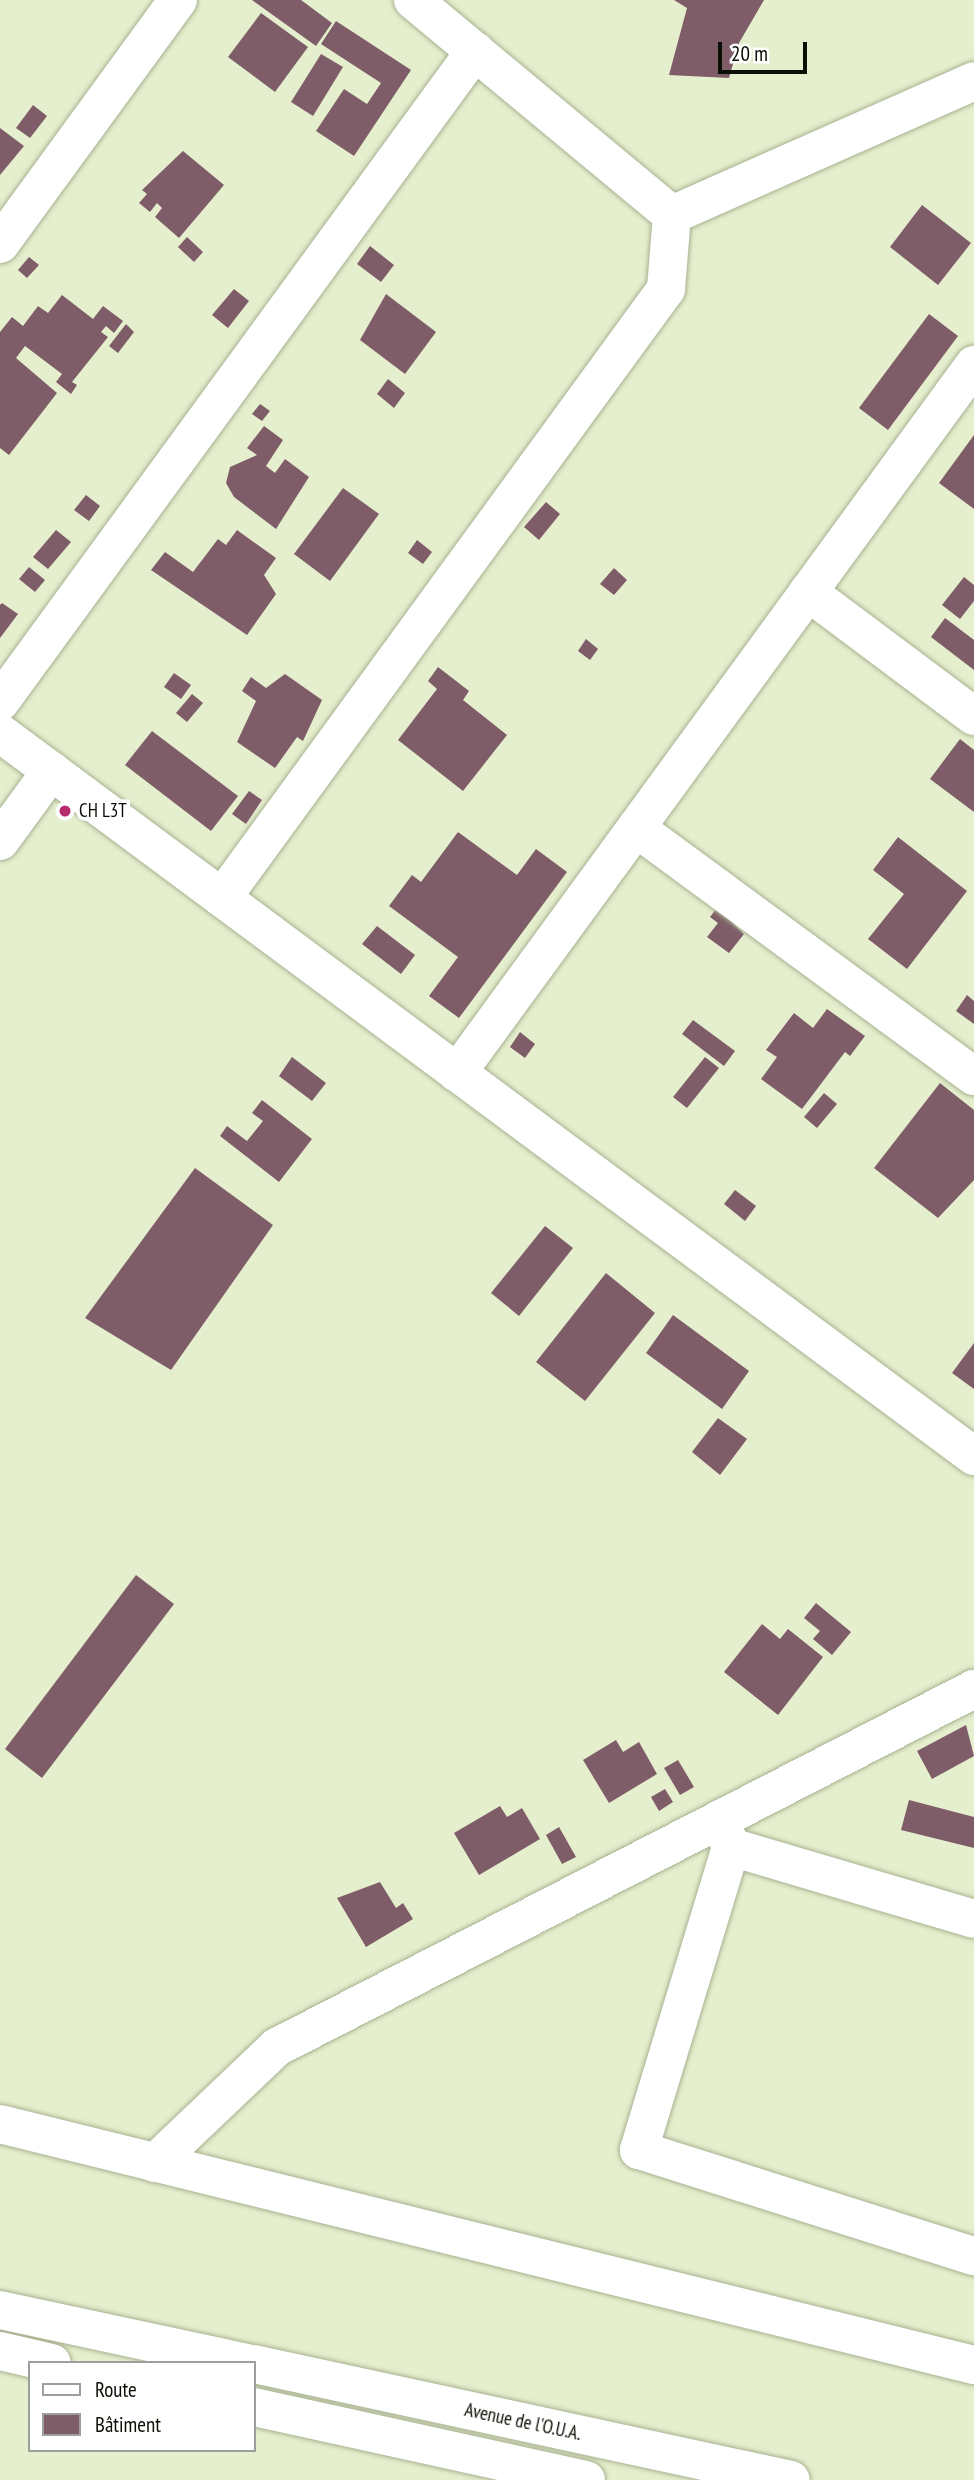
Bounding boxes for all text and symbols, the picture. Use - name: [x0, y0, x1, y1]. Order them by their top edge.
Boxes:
- scale bar: [722, 28, 811, 72]
- text: 20 m: [731, 40, 768, 67]
- place label: CH L3T: [79, 800, 127, 822]
- marker: CH L3T: [57, 803, 73, 819]
- legend: [28, 2361, 256, 2452]
- text: Route: [95, 2376, 137, 2403]
- street label: Avenue de l'O.U.A.: [463, 2398, 583, 2446]
- text: Bâtiment: [95, 2411, 161, 2438]

